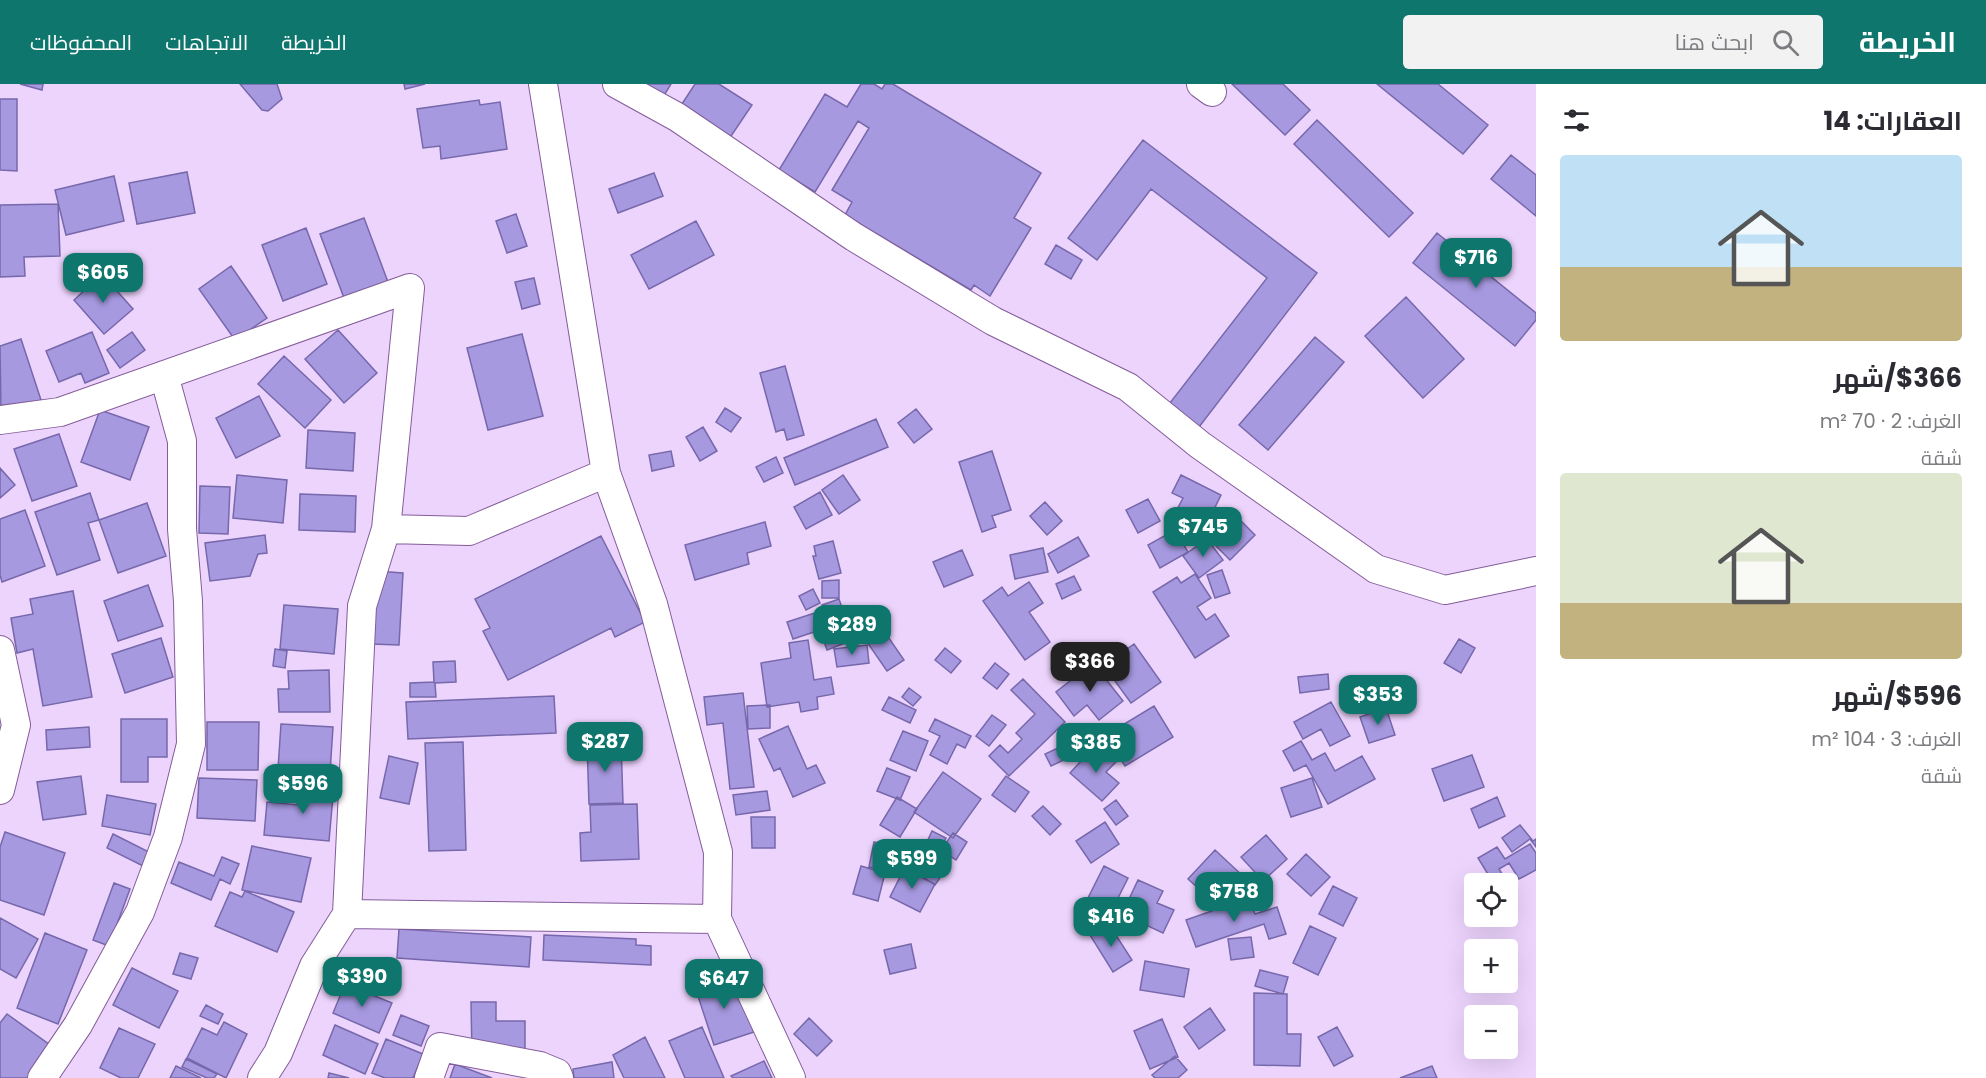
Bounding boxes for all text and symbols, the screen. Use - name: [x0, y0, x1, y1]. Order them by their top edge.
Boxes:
- search box: [1403, 15, 1823, 69]
- text: الخريطة: [1859, 23, 1956, 62]
- icon: search: [1769, 26, 1802, 59]
- text: ابحث هنا: [1675, 27, 1754, 58]
- text: المحفوظات: [30, 28, 132, 57]
- text: الاتجاهات: [165, 28, 248, 57]
- text: الخريطة: [281, 28, 347, 57]
- text: العقارات: 14: [1824, 103, 1962, 139]
- icon: filters: [1560, 104, 1593, 137]
- icon: home: [1707, 194, 1815, 302]
- pin: $716: [1440, 238, 1512, 289]
- text: $716: [1454, 243, 1498, 271]
- pin: $605: [67, 253, 139, 304]
- text: $605: [77, 258, 129, 286]
- text: $366/شهر: [1833, 360, 1962, 396]
- text: الغرف: 2 · 70 m²: [1820, 407, 1962, 435]
- text: شقة: [1921, 444, 1962, 472]
- pin: $745: [1167, 507, 1239, 558]
- text: $745: [1178, 512, 1228, 540]
- icon: home: [1707, 512, 1815, 620]
- pin: $289: [816, 605, 888, 656]
- text: $289: [827, 610, 877, 638]
- pin: $366: [1054, 642, 1126, 693]
- text: $366: [1065, 647, 1115, 675]
- pin: $353: [1342, 675, 1414, 726]
- text: $596/شهر: [1833, 678, 1962, 714]
- text: $353: [1353, 680, 1403, 708]
- pin: $287: [569, 722, 641, 773]
- pin: $385: [1060, 723, 1132, 774]
- text: الغرف: 3 · 104 m²: [1811, 725, 1962, 753]
- text: $287: [581, 727, 629, 755]
- text: $385: [1070, 728, 1122, 756]
- text: شقة: [1921, 762, 1962, 790]
- pin: $596: [267, 764, 339, 815]
- text: $596: [277, 769, 329, 797]
- pin: $599: [876, 839, 948, 890]
- text: $599: [887, 844, 937, 872]
- pin: $758: [1198, 872, 1270, 923]
- map controls: [1464, 873, 1518, 1059]
- button: locate: [1464, 873, 1518, 927]
- text: $758: [1209, 877, 1259, 905]
- pin: $416: [1075, 897, 1147, 948]
- text: $416: [1088, 902, 1134, 930]
- button: +: [1464, 939, 1518, 993]
- pin: $390: [326, 957, 398, 1008]
- pin: $647: [688, 959, 760, 1010]
- text: $390: [337, 962, 387, 990]
- text: $647: [699, 964, 749, 992]
- button: −: [1464, 1005, 1518, 1059]

